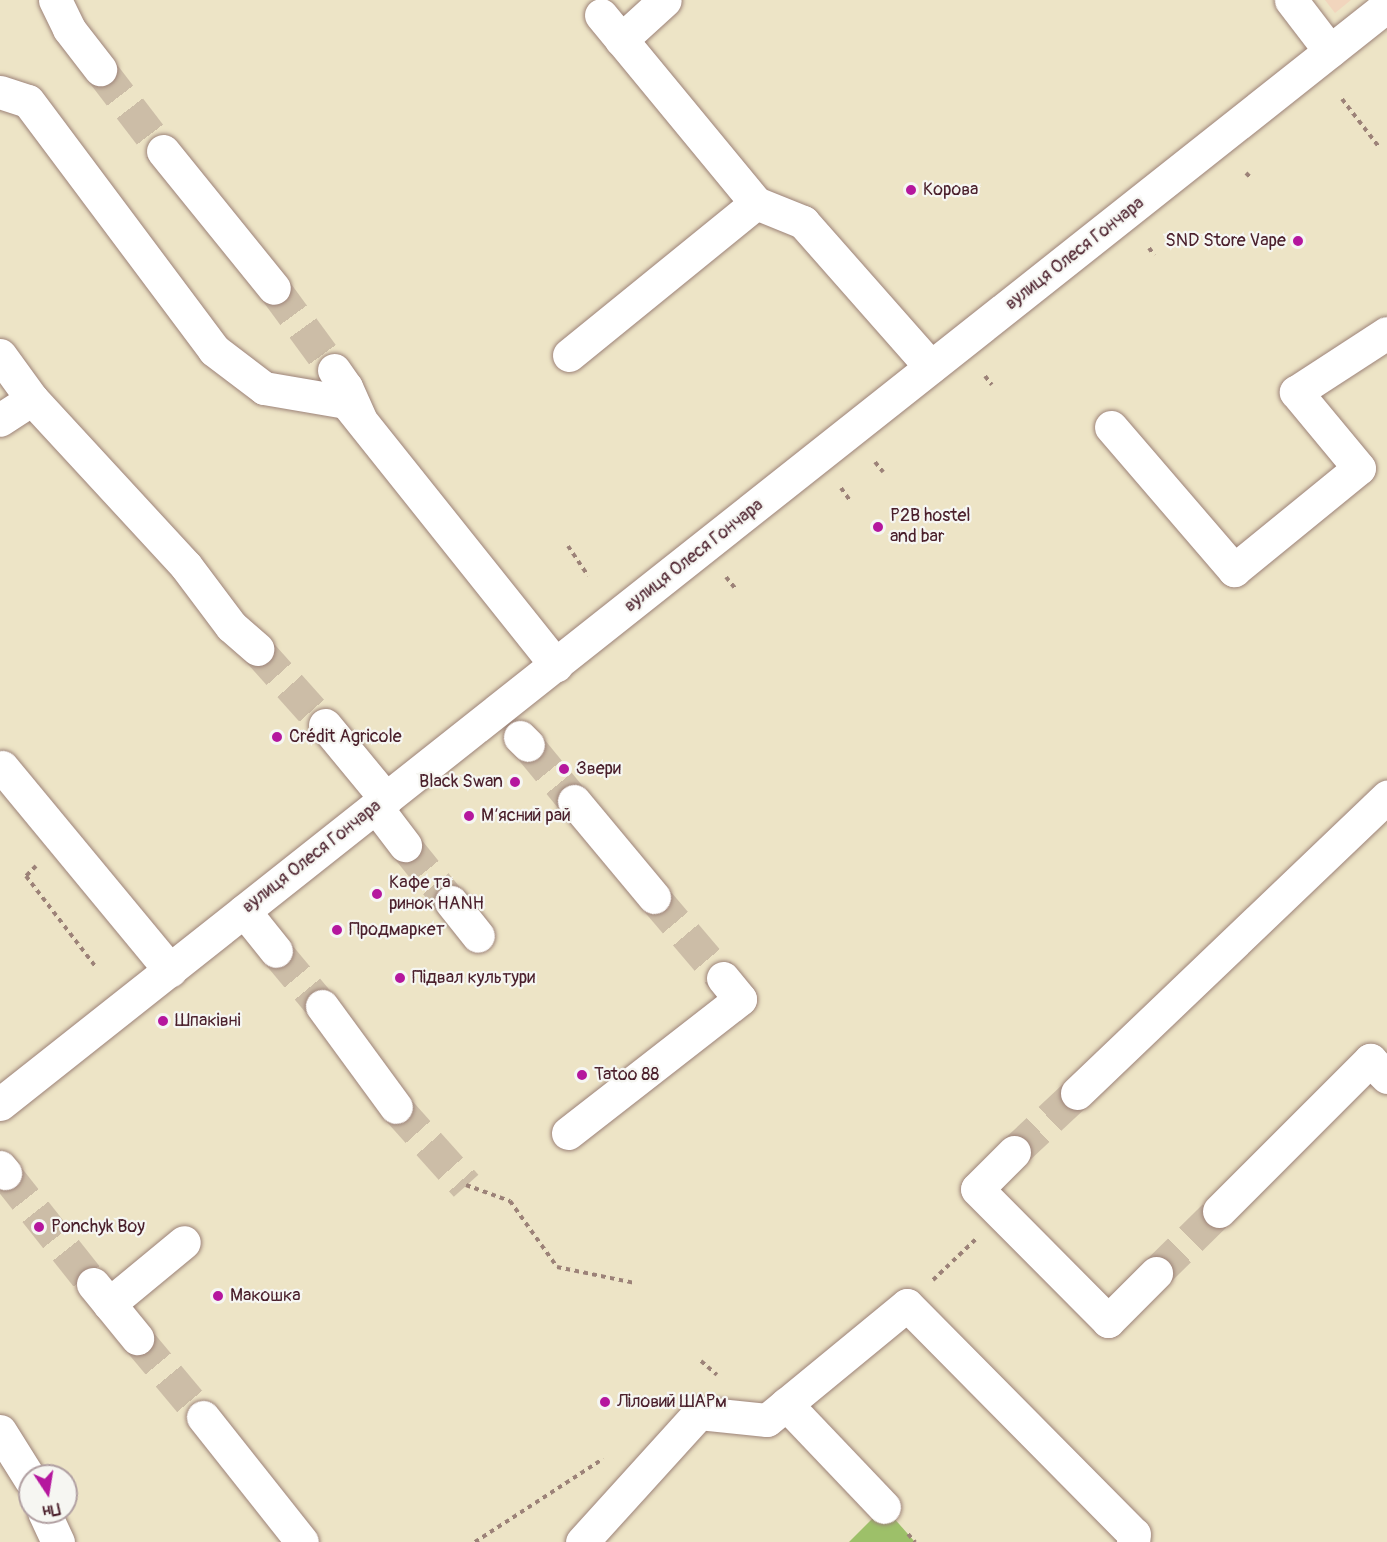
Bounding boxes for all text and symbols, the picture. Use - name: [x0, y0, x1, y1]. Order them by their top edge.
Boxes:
- place label: Корова: [923, 179, 978, 201]
- marker: Корова: [904, 183, 918, 197]
- street label: вулиця Олеся Гончара: [1001, 193, 1149, 315]
- place label: SND Store Vape: [1165, 230, 1286, 252]
- marker: SND Store Vape: [1291, 234, 1305, 248]
- street label: вулиця Олеся Гончара: [620, 495, 768, 617]
- place label: P2B hostel and bar: [890, 506, 971, 548]
- marker: P2B hostel and bar: [871, 520, 885, 534]
- place label: Crédit Agricole: [289, 726, 402, 748]
- marker: Crédit Agricole: [270, 730, 284, 744]
- place label: Звери: [576, 758, 621, 780]
- marker: Звери: [557, 762, 571, 776]
- place label: Black Swan: [419, 771, 503, 793]
- marker: Black Swan: [508, 775, 522, 789]
- street label: вулиця Олеся Гончара: [238, 796, 386, 918]
- place label: Мʼясний рай: [481, 805, 571, 827]
- marker: Мʼясний рай: [462, 809, 476, 823]
- place label: Кафе та ринок HANH: [389, 873, 484, 916]
- marker: Кафе та ринок HANH: [370, 887, 384, 901]
- place label: Продмаркет: [349, 919, 445, 941]
- marker: Продмаркет: [330, 923, 344, 937]
- place label: Підвал культури: [412, 967, 535, 989]
- marker: Підвал культури: [393, 971, 407, 985]
- place label: Шпаківні: [175, 1010, 241, 1032]
- marker: Шпаківні: [156, 1014, 170, 1028]
- place label: Tatoo 88: [594, 1064, 659, 1086]
- marker: Tatoo 88: [575, 1068, 589, 1082]
- place label: Ponchyk Boy: [51, 1216, 145, 1238]
- marker: Ponchyk Boy: [32, 1220, 46, 1234]
- place label: Макошка: [230, 1285, 301, 1307]
- marker: Макошка: [211, 1289, 225, 1303]
- place label: Ліловий ШАРм: [617, 1391, 727, 1413]
- marker: Ліловий ШАРм: [598, 1395, 612, 1409]
- north arrow: [18, 1464, 78, 1524]
- text: Пн: [41, 1498, 62, 1521]

